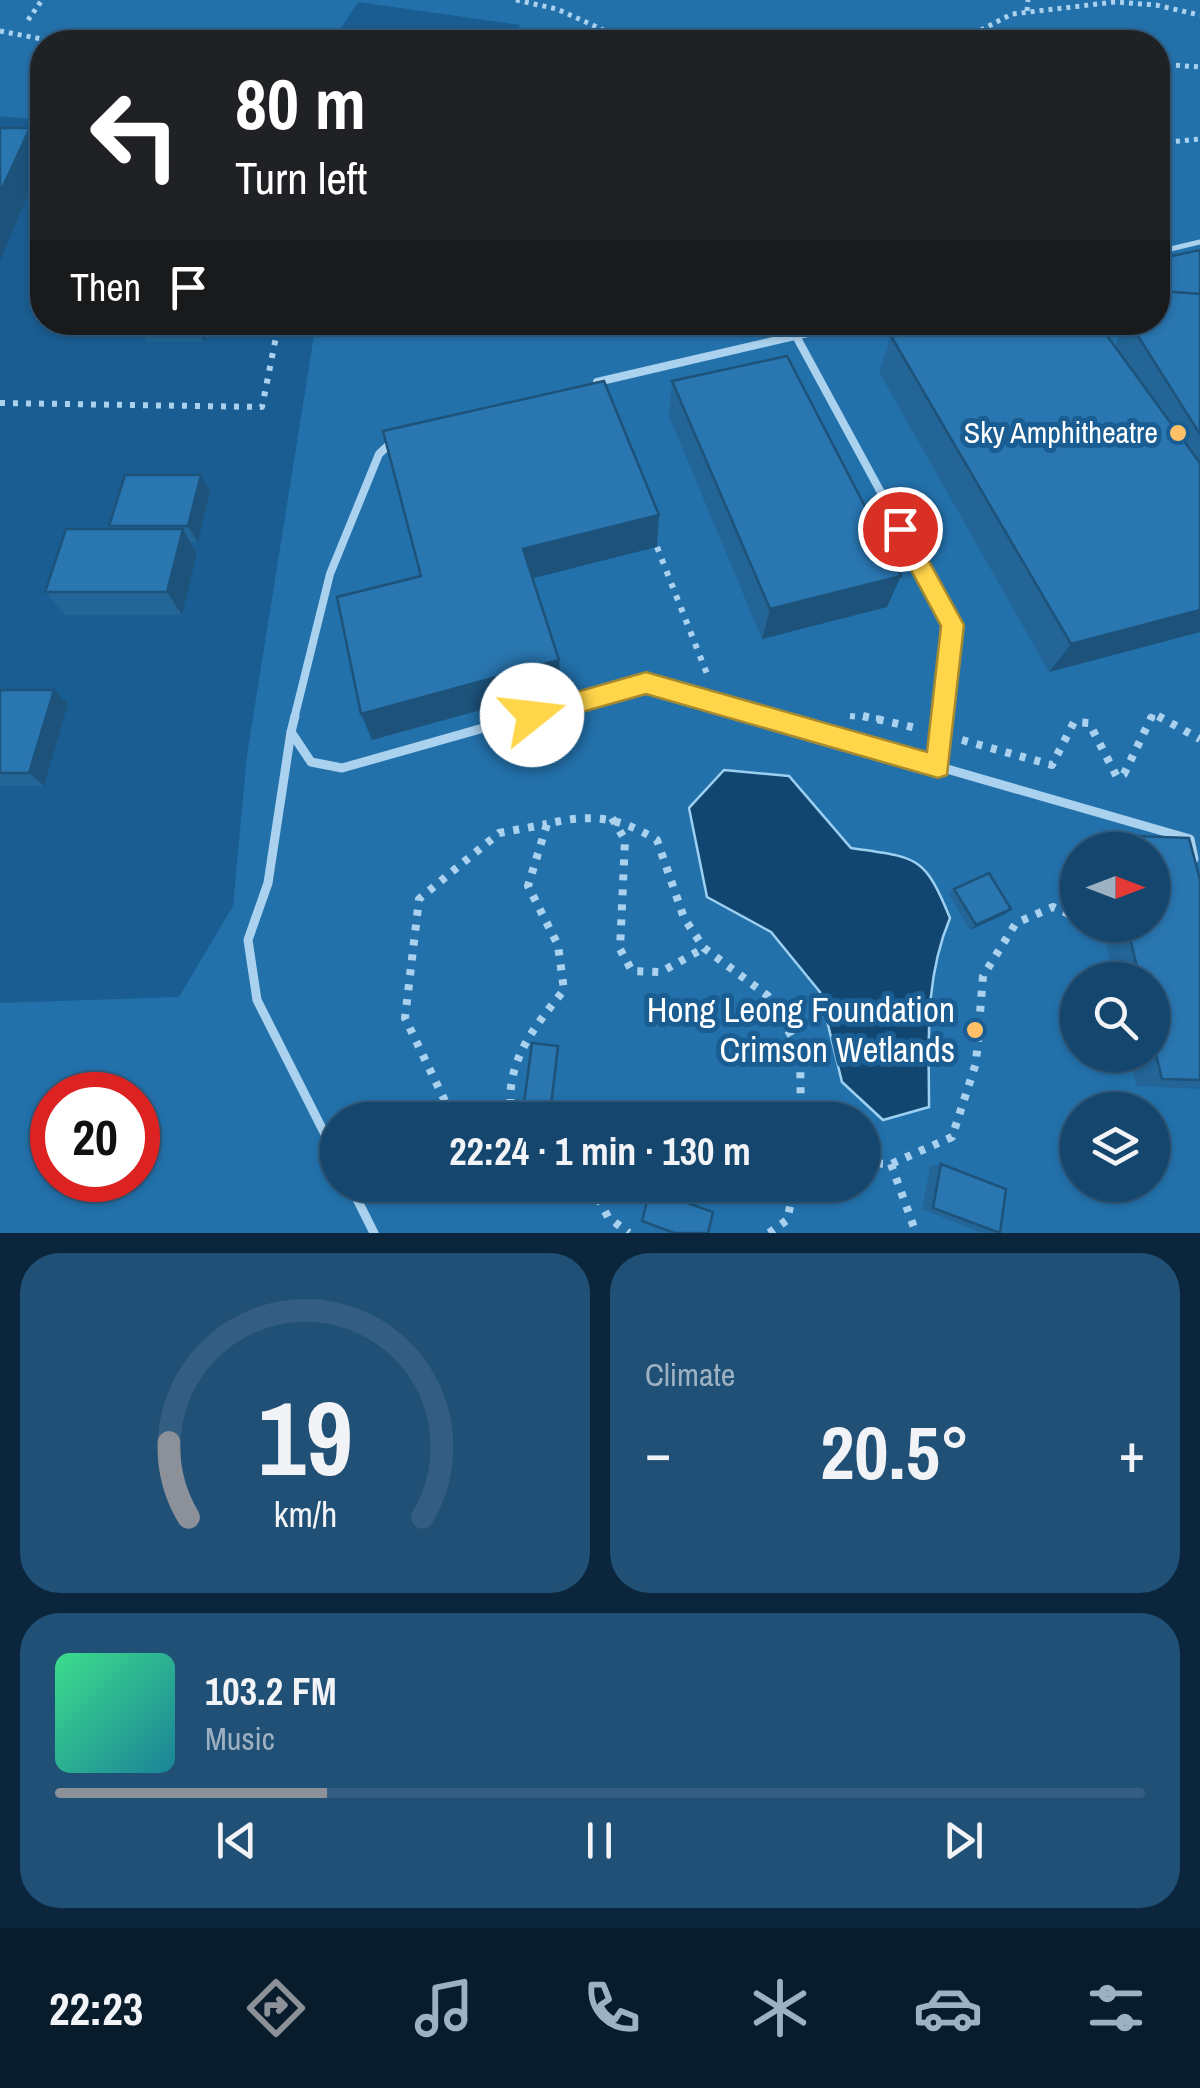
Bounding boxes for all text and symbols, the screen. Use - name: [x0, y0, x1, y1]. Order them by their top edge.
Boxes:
- text: 80 m: [235, 57, 366, 151]
- icon: left: [70, 70, 200, 200]
- text: Turn left: [235, 147, 367, 208]
- icon: arrive: [161, 260, 216, 315]
- text: Then: [70, 262, 141, 313]
- place label: Sky Amphitheatre: [964, 412, 1158, 452]
- marker: Sky Amphitheatre: [1167, 422, 1189, 444]
- pin: [858, 487, 943, 572]
- icon: arrive: [873, 502, 928, 557]
- position arrow: [480, 663, 584, 767]
- north arrow: [1060, 832, 1170, 942]
- map controls: [1060, 832, 1170, 1202]
- button: search: [1060, 962, 1170, 1072]
- place label: Hong Leong Foundation Crimson Wetlands: [647, 986, 955, 1073]
- marker: Hong Leong Foundation Crimson Wetlands: [964, 1019, 986, 1041]
- speed limit sign: 20: [30, 1072, 160, 1202]
- button: layers: [1060, 1092, 1170, 1202]
- text: 22:24 · 1 min · 130 m: [449, 1126, 751, 1177]
- text: Climate: [645, 1353, 735, 1396]
- text: 19: [258, 1367, 352, 1507]
- text: 20.5°: [820, 1401, 970, 1502]
- text: −: [645, 1415, 671, 1489]
- text: +: [1119, 1415, 1145, 1489]
- text: km/h: [273, 1490, 337, 1538]
- text: 103.2 FM: [205, 1666, 337, 1717]
- text: Music: [205, 1717, 275, 1760]
- icon: previous: [209, 1813, 264, 1868]
- icon: pause: [572, 1813, 627, 1868]
- icon: next: [936, 1813, 991, 1868]
- icon: directions: [241, 1973, 311, 2043]
- icon: music: [409, 1973, 479, 2043]
- icon: phone: [577, 1973, 647, 2043]
- icon: climate: [745, 1973, 815, 2043]
- icon: car: [913, 1973, 983, 2043]
- icon: filters: [1081, 1973, 1151, 2043]
- text: 22:23: [49, 1978, 143, 2039]

